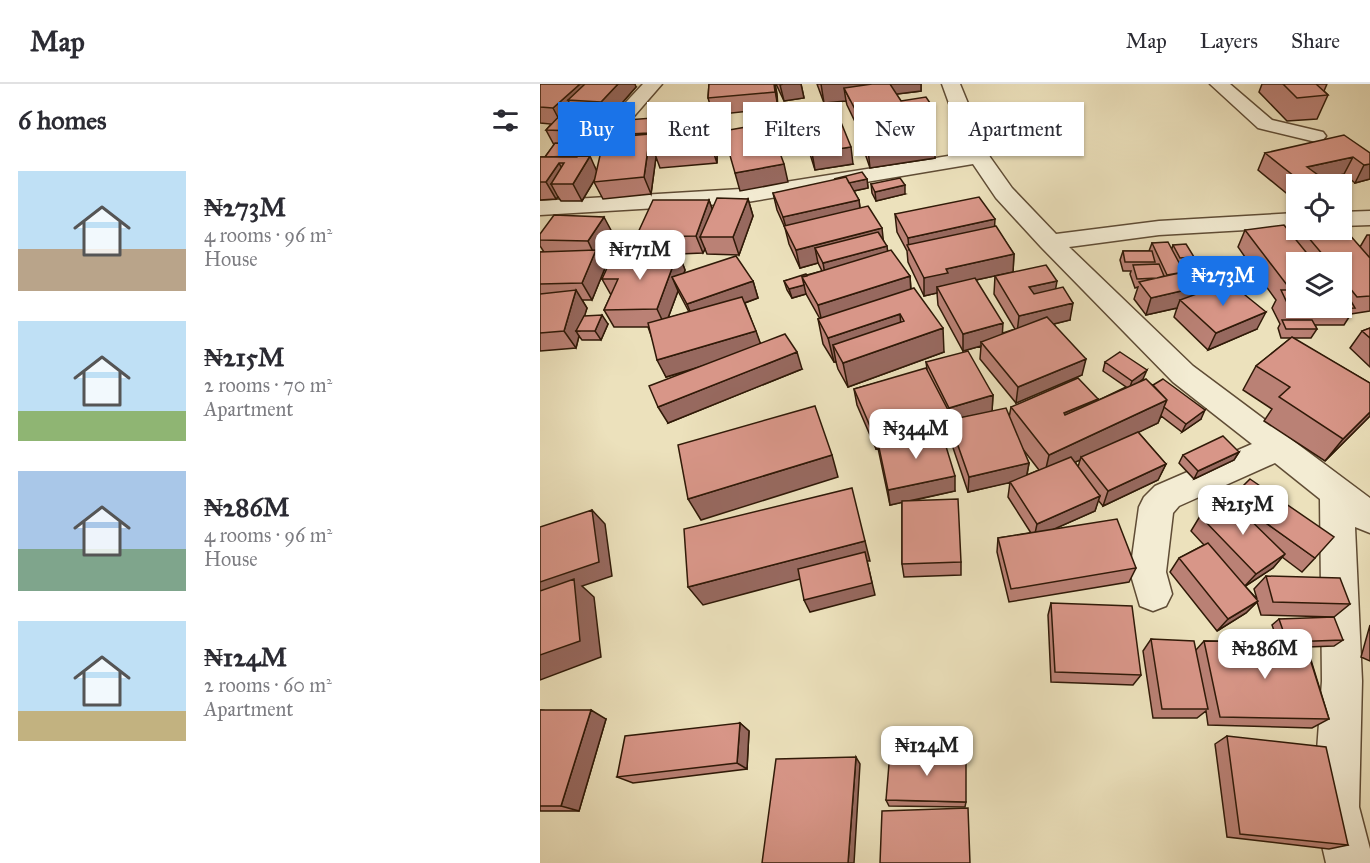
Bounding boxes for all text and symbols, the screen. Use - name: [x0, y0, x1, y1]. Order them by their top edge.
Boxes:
- text: Map: [30, 24, 85, 59]
- text: Map: [1126, 28, 1167, 54]
- text: Layers: [1200, 28, 1258, 54]
- text: Share: [1291, 28, 1340, 54]
- chip: Buy: [558, 102, 635, 156]
- chip: Rent: [647, 102, 731, 156]
- chip: Filters: [743, 102, 842, 156]
- chip: New: [854, 102, 936, 156]
- chip: Apartment: [948, 102, 1084, 156]
- text: 6 homes: [18, 104, 107, 136]
- icon: filters: [489, 104, 522, 137]
- map controls: [1286, 174, 1352, 318]
- button: locate: [1286, 174, 1352, 240]
- text: ₦273M: [204, 191, 286, 223]
- icon: home: [66, 195, 138, 267]
- text: 4 rooms · 96 m²: [204, 223, 332, 247]
- pin: ₦171M: [598, 230, 682, 281]
- text: ₦171M: [609, 237, 671, 261]
- text: House: [204, 247, 258, 271]
- button: layers: [1286, 252, 1352, 318]
- pin: ₦273M: [1181, 256, 1265, 307]
- text: ₦273M: [1191, 263, 1255, 287]
- text: ₦215M: [204, 341, 285, 373]
- icon: home: [66, 345, 138, 417]
- text: 2 rooms · 70 m²: [204, 373, 332, 397]
- text: Apartment: [204, 397, 293, 421]
- pin: ₦344M: [874, 409, 958, 460]
- text: ₦344M: [883, 416, 949, 440]
- pin: ₦215M: [1201, 485, 1285, 536]
- text: ₦286M: [204, 491, 290, 523]
- text: ₦215M: [1212, 492, 1274, 516]
- icon: home: [66, 495, 138, 567]
- text: 4 rooms · 96 m²: [204, 523, 332, 547]
- text: House: [204, 547, 258, 571]
- pin: ₦286M: [1223, 629, 1307, 680]
- text: ₦286M: [1232, 636, 1298, 660]
- text: ₦124M: [204, 641, 287, 673]
- icon: home: [66, 645, 138, 717]
- text: 2 rooms · 60 m²: [204, 673, 332, 697]
- text: Apartment: [204, 697, 293, 721]
- pin: ₦124M: [885, 726, 969, 777]
- text: ₦124M: [895, 733, 959, 757]

